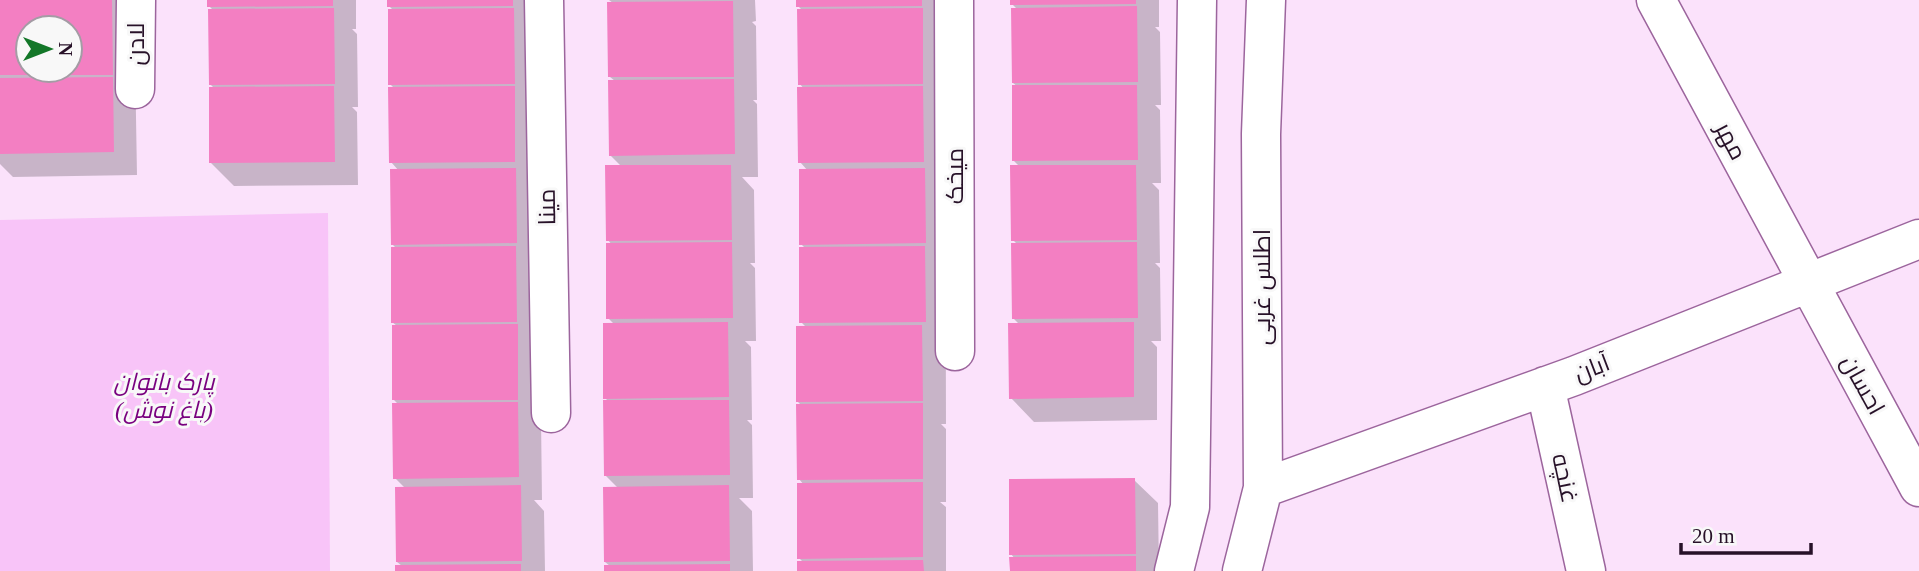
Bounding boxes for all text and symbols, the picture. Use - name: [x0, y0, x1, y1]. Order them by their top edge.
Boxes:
- north arrow: [14, 14, 84, 84]
- street label: لادن: [123, 22, 150, 66]
- text: N: [55, 42, 76, 56]
- street label: مهر: [1709, 116, 1752, 165]
- street label: میخک: [942, 148, 968, 204]
- street label: مینا: [534, 188, 560, 226]
- street label: اطلس غربی: [1249, 229, 1276, 345]
- street label: آبان: [1571, 349, 1614, 388]
- street label: احسان: [1835, 351, 1890, 420]
- park label: پارک بانوان (باغ نوش): [114, 369, 216, 426]
- street label: غنچه: [1544, 451, 1583, 506]
- scale bar: [1681, 512, 1811, 556]
- text: 20 m: [1692, 524, 1735, 548]

